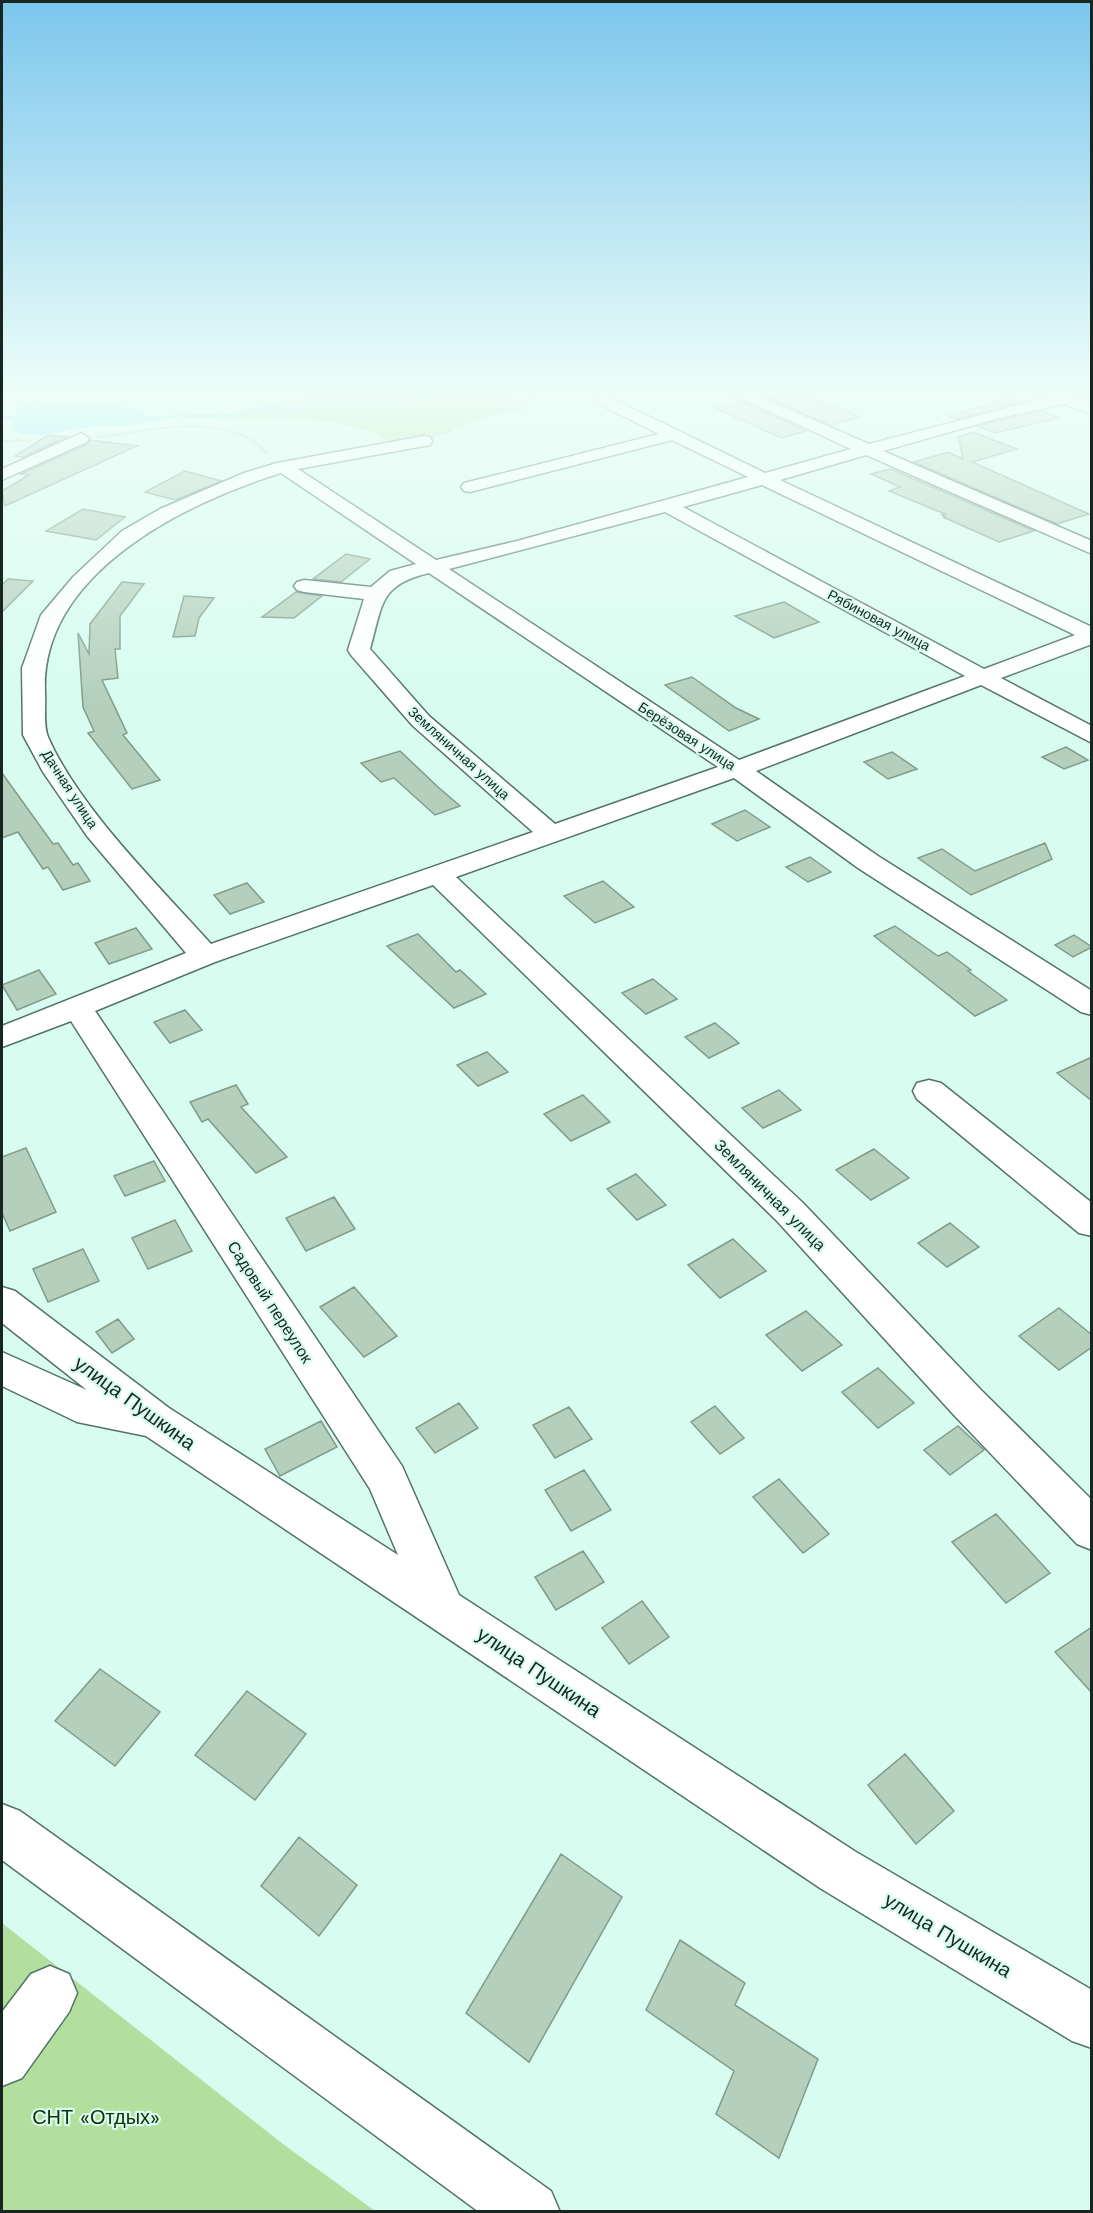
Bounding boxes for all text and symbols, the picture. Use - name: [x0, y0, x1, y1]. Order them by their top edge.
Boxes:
- street label: Рябиновая улица: [825, 586, 933, 654]
- street label: Берёзовая улица: [635, 699, 739, 773]
- street label: Земляничная улица: [405, 703, 513, 803]
- street label: Дачная улица: [39, 747, 101, 832]
- street label: Земляничная улица: [710, 1135, 830, 1255]
- street label: Садовый переулок: [223, 1237, 317, 1367]
- street label: улица Пушкина: [70, 1351, 201, 1456]
- street label: улица Пушкина: [472, 1622, 606, 1723]
- street label: улица Пушкина: [880, 1888, 1017, 1983]
- park label: СНТ «Отдых»: [32, 2105, 160, 2129]

